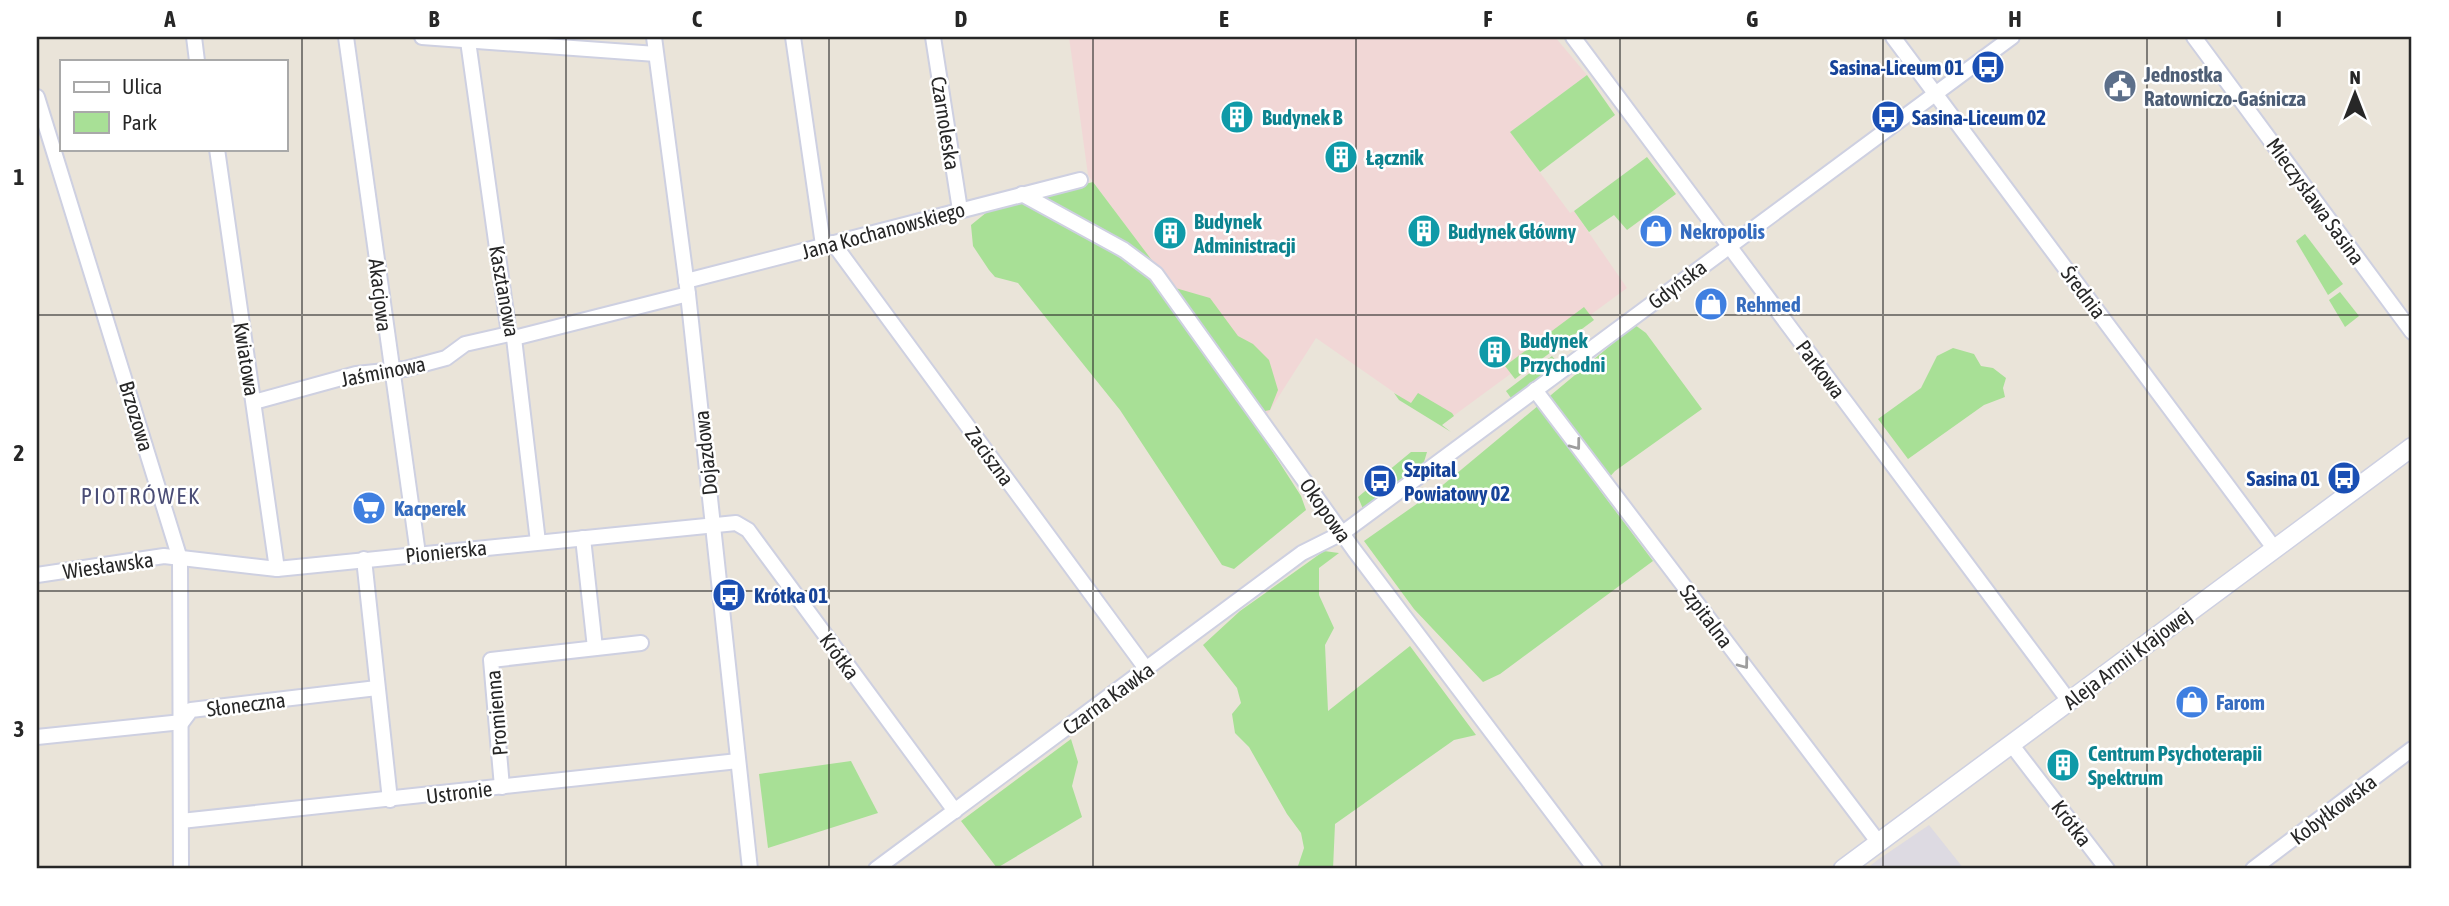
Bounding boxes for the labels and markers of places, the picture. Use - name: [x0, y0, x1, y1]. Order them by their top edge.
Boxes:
- bus stop icon: Sasina-Liceum 01: [1969, 48, 2007, 86]
- place label: Sasina-Liceum 01: [1830, 55, 1964, 79]
- place label: Jednostka Ratowniczo-Gaśnicza: [2143, 62, 2306, 110]
- public building icon: Jednostka Ratowniczo-Gaśnicza: [2101, 67, 2139, 105]
- building icon: Budynek B: [1218, 98, 1256, 136]
- bus stop icon: Sasina-Liceum 02: [1869, 98, 1907, 136]
- place label: Budynek B: [1262, 105, 1343, 129]
- place label: Sasina-Liceum 02: [1912, 105, 2046, 129]
- building icon: Łącznik: [1322, 138, 1360, 176]
- place label: Łącznik: [1366, 145, 1424, 169]
- place label: Budynek Administracji: [1193, 209, 1296, 257]
- building icon: Budynek Główny: [1405, 212, 1443, 250]
- shop icon: Nekropolis: [1637, 212, 1675, 250]
- building icon: Budynek Administracji: [1151, 214, 1189, 252]
- place label: Budynek Główny: [1448, 219, 1576, 243]
- place label: Nekropolis: [1680, 219, 1765, 243]
- shop icon: Rehmed: [1692, 285, 1730, 323]
- place label: Rehmed: [1736, 292, 1801, 316]
- place label: Budynek Przychodni: [1520, 328, 1605, 376]
- building icon: Budynek Przychodni: [1476, 333, 1514, 371]
- place label: Szpital Powiatowy 02: [1404, 457, 1510, 505]
- bus stop icon: Sasina 01: [2325, 459, 2363, 497]
- bus stop icon: Szpital Powiatowy 02: [1361, 462, 1399, 500]
- place label: Sasina 01: [2247, 466, 2320, 490]
- supermarket icon: Kacperek: [350, 489, 388, 527]
- place label: Kacperek: [394, 496, 467, 520]
- bus stop icon: Krótka 01: [710, 576, 748, 614]
- place label: Krótka 01: [754, 583, 828, 607]
- shop icon: Farom: [2173, 683, 2211, 721]
- place label: Farom: [2216, 690, 2265, 714]
- place label: Centrum Psychoterapii Spektrum: [2088, 741, 2262, 789]
- building icon: Centrum Psychoterapii Spektrum: [2044, 746, 2082, 784]

